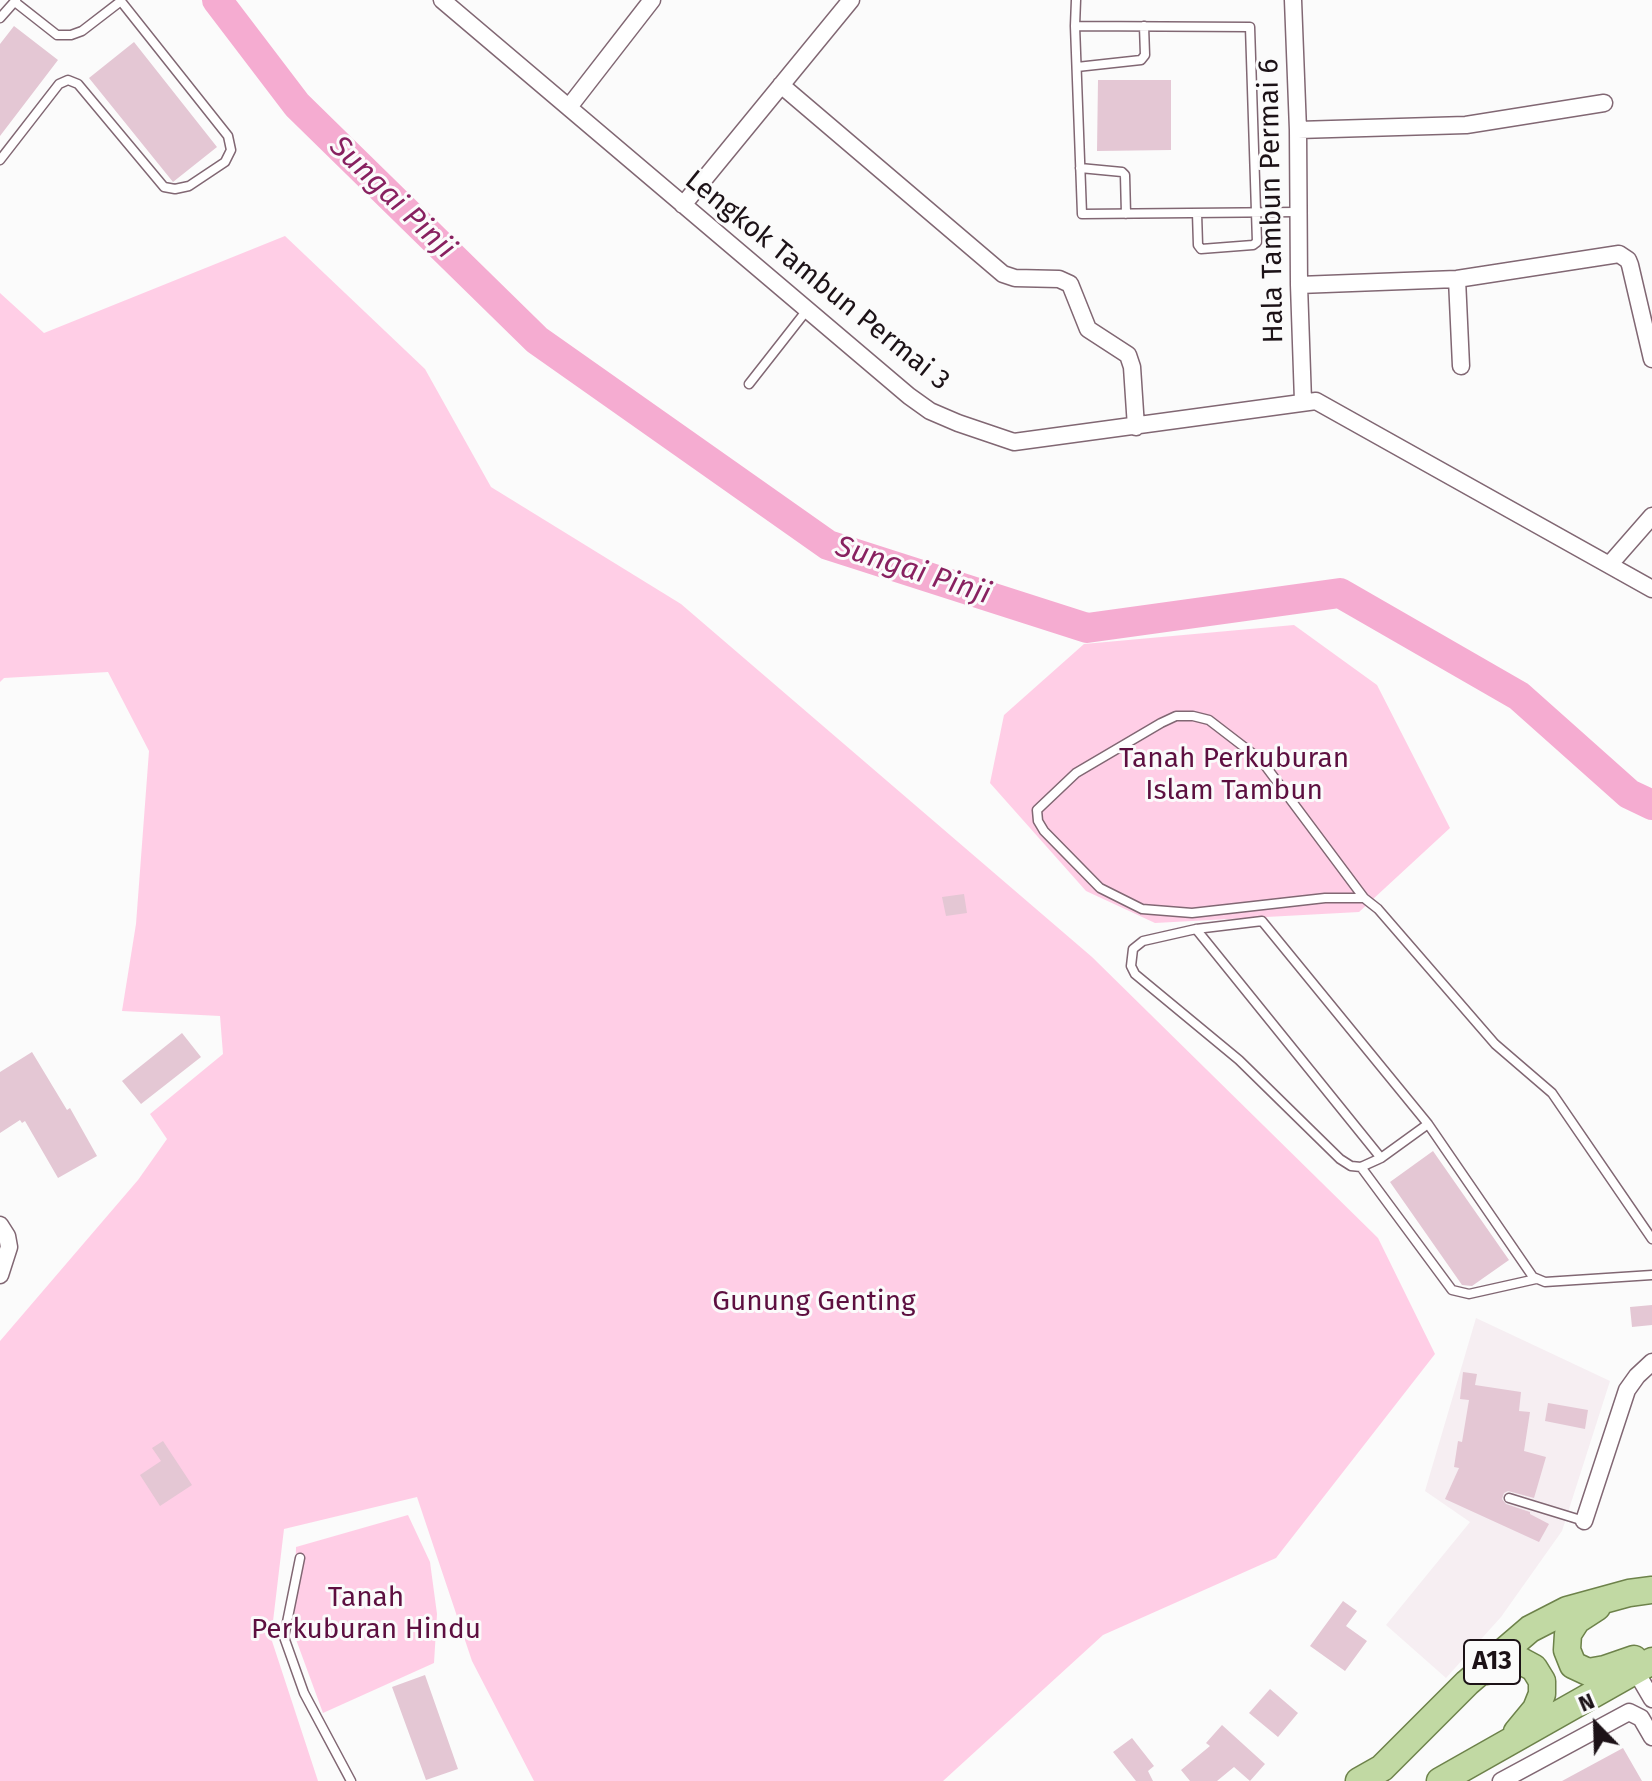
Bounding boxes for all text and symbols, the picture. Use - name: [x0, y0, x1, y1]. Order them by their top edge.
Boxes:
- street label: Hala Tambun Permai 6: [1253, 58, 1291, 344]
- water label: Sungai Pinji: [322, 129, 462, 267]
- street label: Lengkok Tambun Permai 3: [678, 164, 956, 398]
- water label: Sungai Pinji: [831, 529, 995, 613]
- park label: Tanah Perkuburan Islam Tambun: [1119, 742, 1349, 808]
- park label: Gunung Genting: [712, 1285, 916, 1319]
- park label: Tanah Perkuburan Hindu: [251, 1581, 481, 1647]
- road number: A13: [1464, 1640, 1520, 1684]
- north arrow: [1556, 1685, 1636, 1765]
- text: N: [1574, 1687, 1598, 1718]

